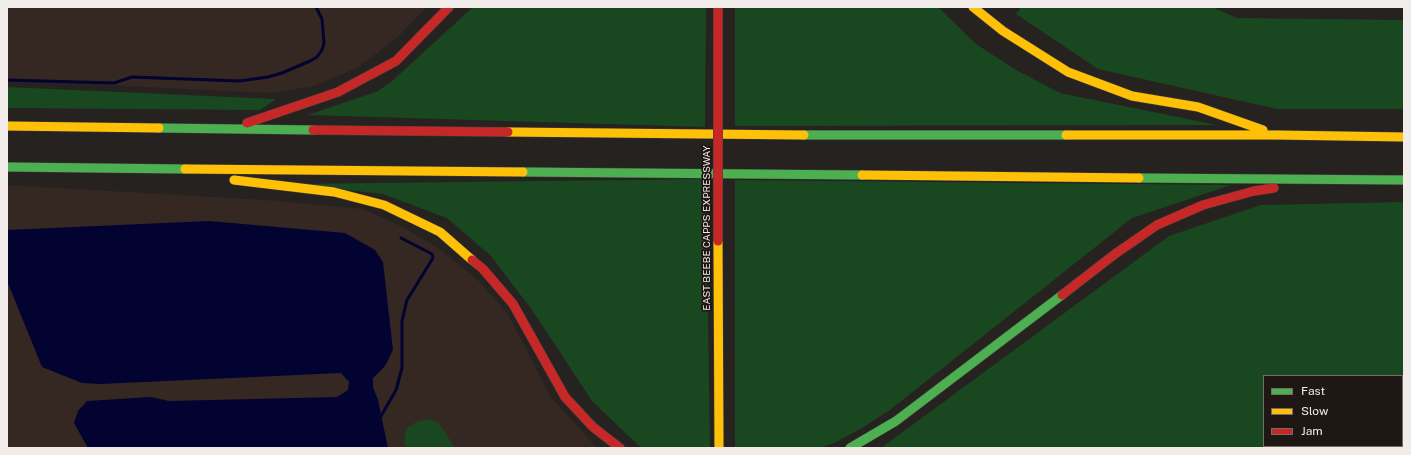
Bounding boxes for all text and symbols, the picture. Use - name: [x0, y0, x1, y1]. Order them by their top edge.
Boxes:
- street label: EAST BEEBE CAPPS EXPRESSWAY: [701, 145, 713, 311]
- legend: [1263, 375, 1403, 447]
- text: Fast: [1301, 384, 1325, 398]
- text: Slow: [1301, 404, 1328, 418]
- text: Jam: [1301, 424, 1323, 438]

